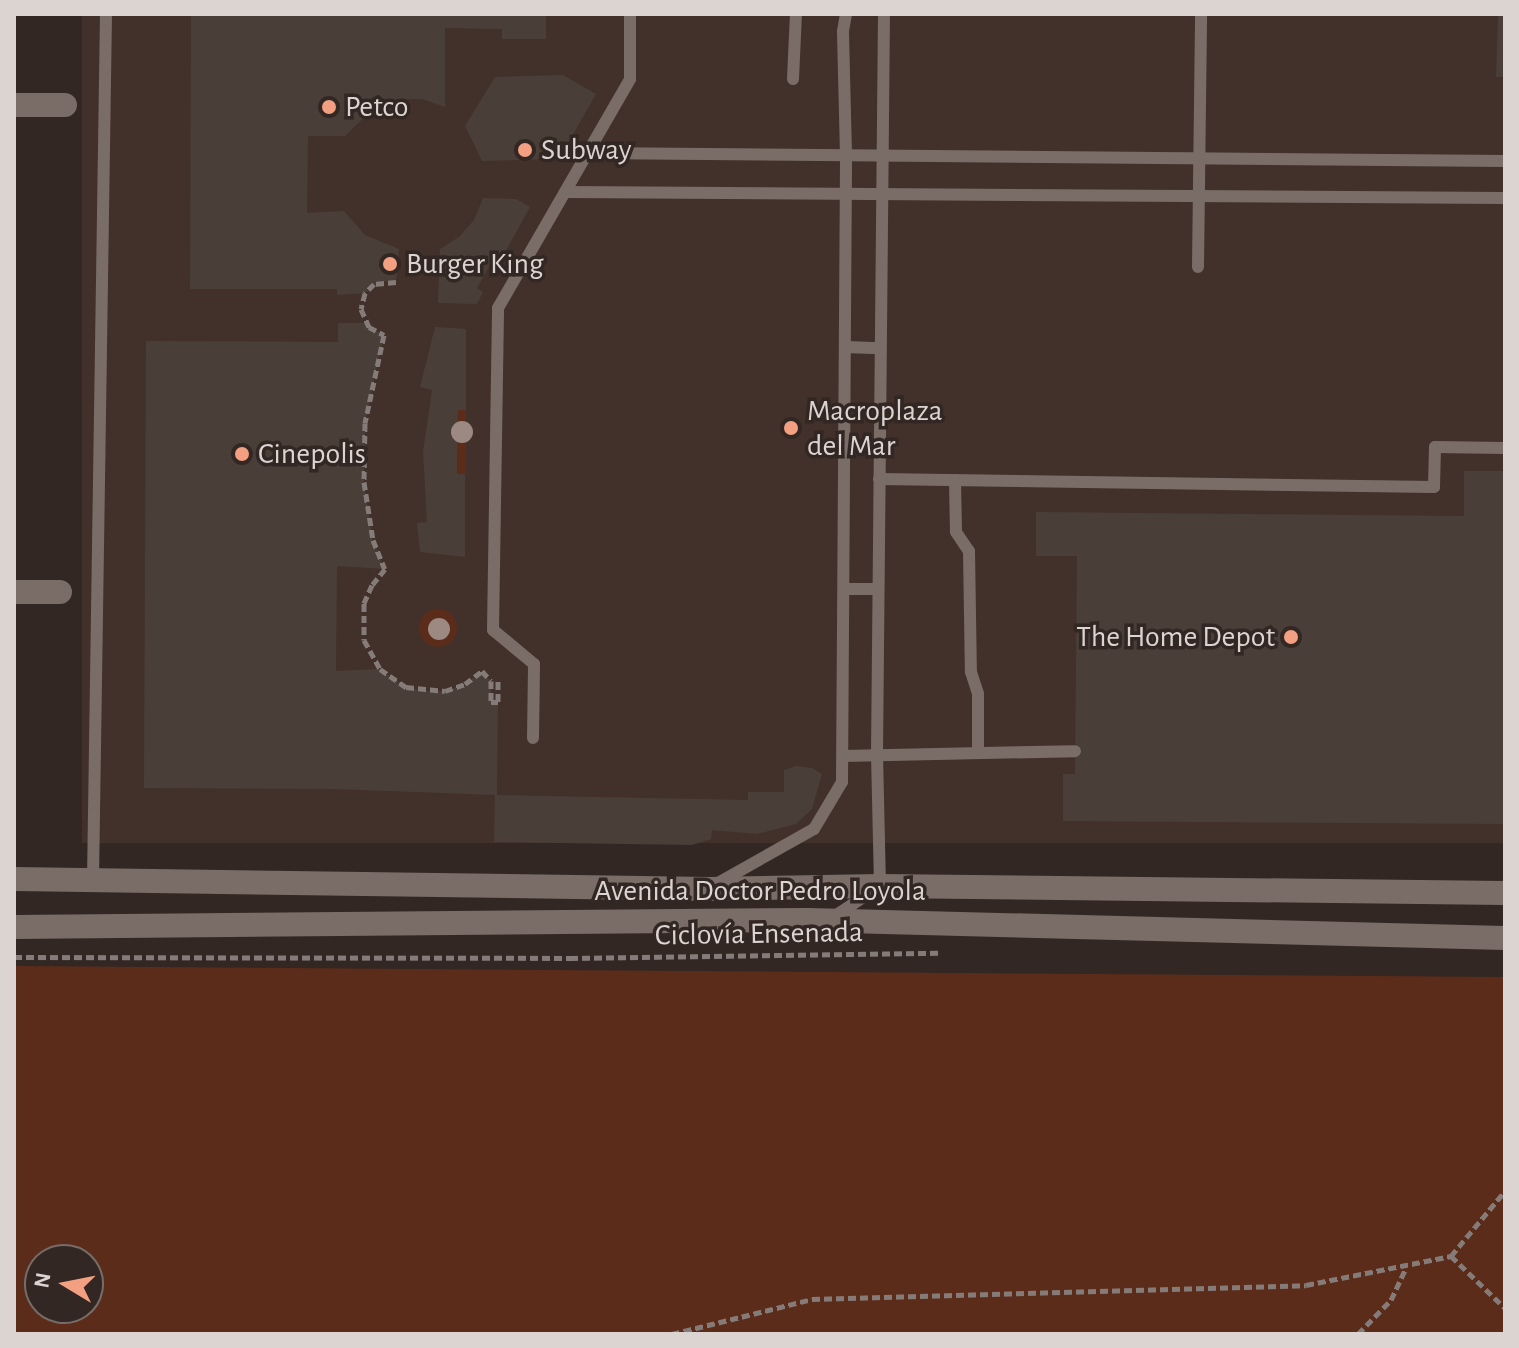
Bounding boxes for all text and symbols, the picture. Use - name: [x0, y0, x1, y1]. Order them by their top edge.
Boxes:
- place label: Petco: [345, 89, 409, 125]
- marker: Petco: [320, 98, 338, 116]
- place label: Subway: [541, 132, 631, 168]
- marker: Subway: [516, 141, 534, 159]
- place label: Burger King: [406, 246, 544, 282]
- marker: Burger King: [381, 255, 399, 273]
- place label: Macroplaza del Mar: [807, 393, 943, 464]
- marker: Macroplaza del Mar: [782, 419, 800, 437]
- place label: Cinepolis: [258, 436, 366, 472]
- marker: Cinepolis: [233, 445, 251, 463]
- place label: The Home Depot: [1076, 619, 1275, 655]
- marker: The Home Depot: [1282, 628, 1300, 646]
- street label: Avenida Doctor Pedro Loyola: [594, 873, 926, 909]
- street label: Ciclovía Ensenada: [655, 914, 863, 954]
- north arrow: [24, 1244, 104, 1324]
- text: N: [30, 1271, 54, 1290]

